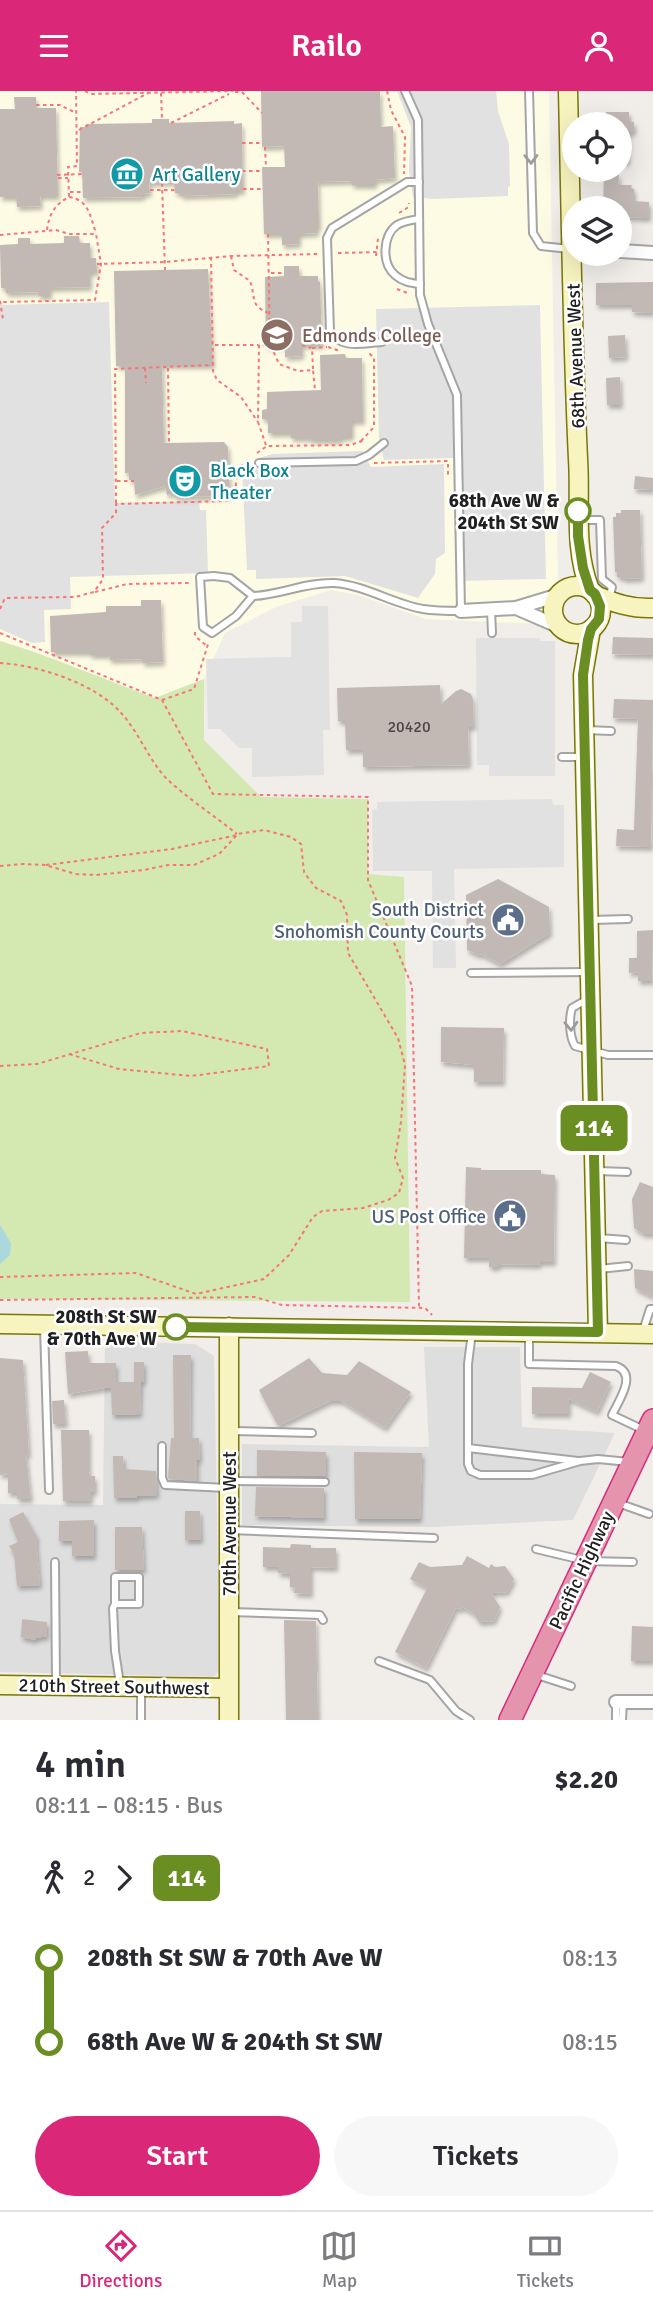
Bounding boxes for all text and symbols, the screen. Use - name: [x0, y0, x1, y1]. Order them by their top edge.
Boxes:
- text: Railo: [291, 26, 362, 65]
- icon: menu: [35, 27, 73, 65]
- icon: person: [580, 27, 618, 65]
- map controls: [562, 112, 632, 266]
- button: locate: [562, 112, 632, 182]
- one-way arrow: [524, 154, 539, 165]
- museum icon: Art Gallery: [108, 155, 146, 193]
- place label: Art Gallery: [152, 163, 240, 187]
- button: layers: [562, 196, 632, 266]
- street label: 68th Avenue West: [561, 283, 591, 429]
- school or university icon: Edmonds College: [258, 316, 296, 354]
- place label: Edmonds College: [302, 324, 442, 348]
- place label: Black Box Theater: [210, 459, 289, 505]
- theatre icon: Black Box Theater: [166, 462, 204, 500]
- place label: 68th Ave W & 204th St SW: [449, 489, 560, 535]
- marker: 68th Ave W & 204th St SW: [565, 498, 591, 524]
- house number: 20420: [387, 717, 431, 737]
- place label: South District Snohomish County Courts: [274, 898, 484, 944]
- public building icon: South District Snohomish County Courts: [489, 901, 527, 939]
- one-way arrow: [563, 1020, 578, 1031]
- line badge: 114: [554, 1105, 634, 1151]
- text: 114: [575, 1113, 613, 1143]
- public building icon: US Post Office: [491, 1197, 529, 1235]
- place label: US Post Office: [371, 1205, 486, 1229]
- place label: 208th St SW & 70th Ave W: [47, 1305, 157, 1351]
- marker: 208th St SW & 70th Ave W: [163, 1314, 189, 1340]
- street label: 70th Avenue West: [218, 1451, 242, 1597]
- street label: Pacific Highway: [544, 1507, 620, 1634]
- street label: 210th Street Southwest: [18, 1673, 210, 1701]
- text: 4 min: [35, 1741, 126, 1788]
- text: $2.20: [554, 1764, 618, 1796]
- text: 08:11 – 08:15 · Bus: [35, 1791, 223, 1820]
- icon: walk: [35, 1859, 73, 1897]
- icon: forward: [105, 1859, 143, 1897]
- text: 2: [83, 1863, 95, 1892]
- text: 114: [167, 1863, 206, 1893]
- text: 208th St SW & 70th Ave W: [87, 1942, 383, 1974]
- text: 08:13: [562, 1944, 618, 1973]
- text: 68th Ave W & 204th St SW: [87, 2026, 383, 2058]
- text: 08:15: [562, 2028, 618, 2057]
- button: Start: [35, 2116, 320, 2196]
- button: Tickets: [334, 2116, 618, 2196]
- tab: Directions: [79, 2227, 162, 2293]
- tab: Map: [320, 2227, 358, 2293]
- tab: Tickets: [517, 2227, 574, 2293]

